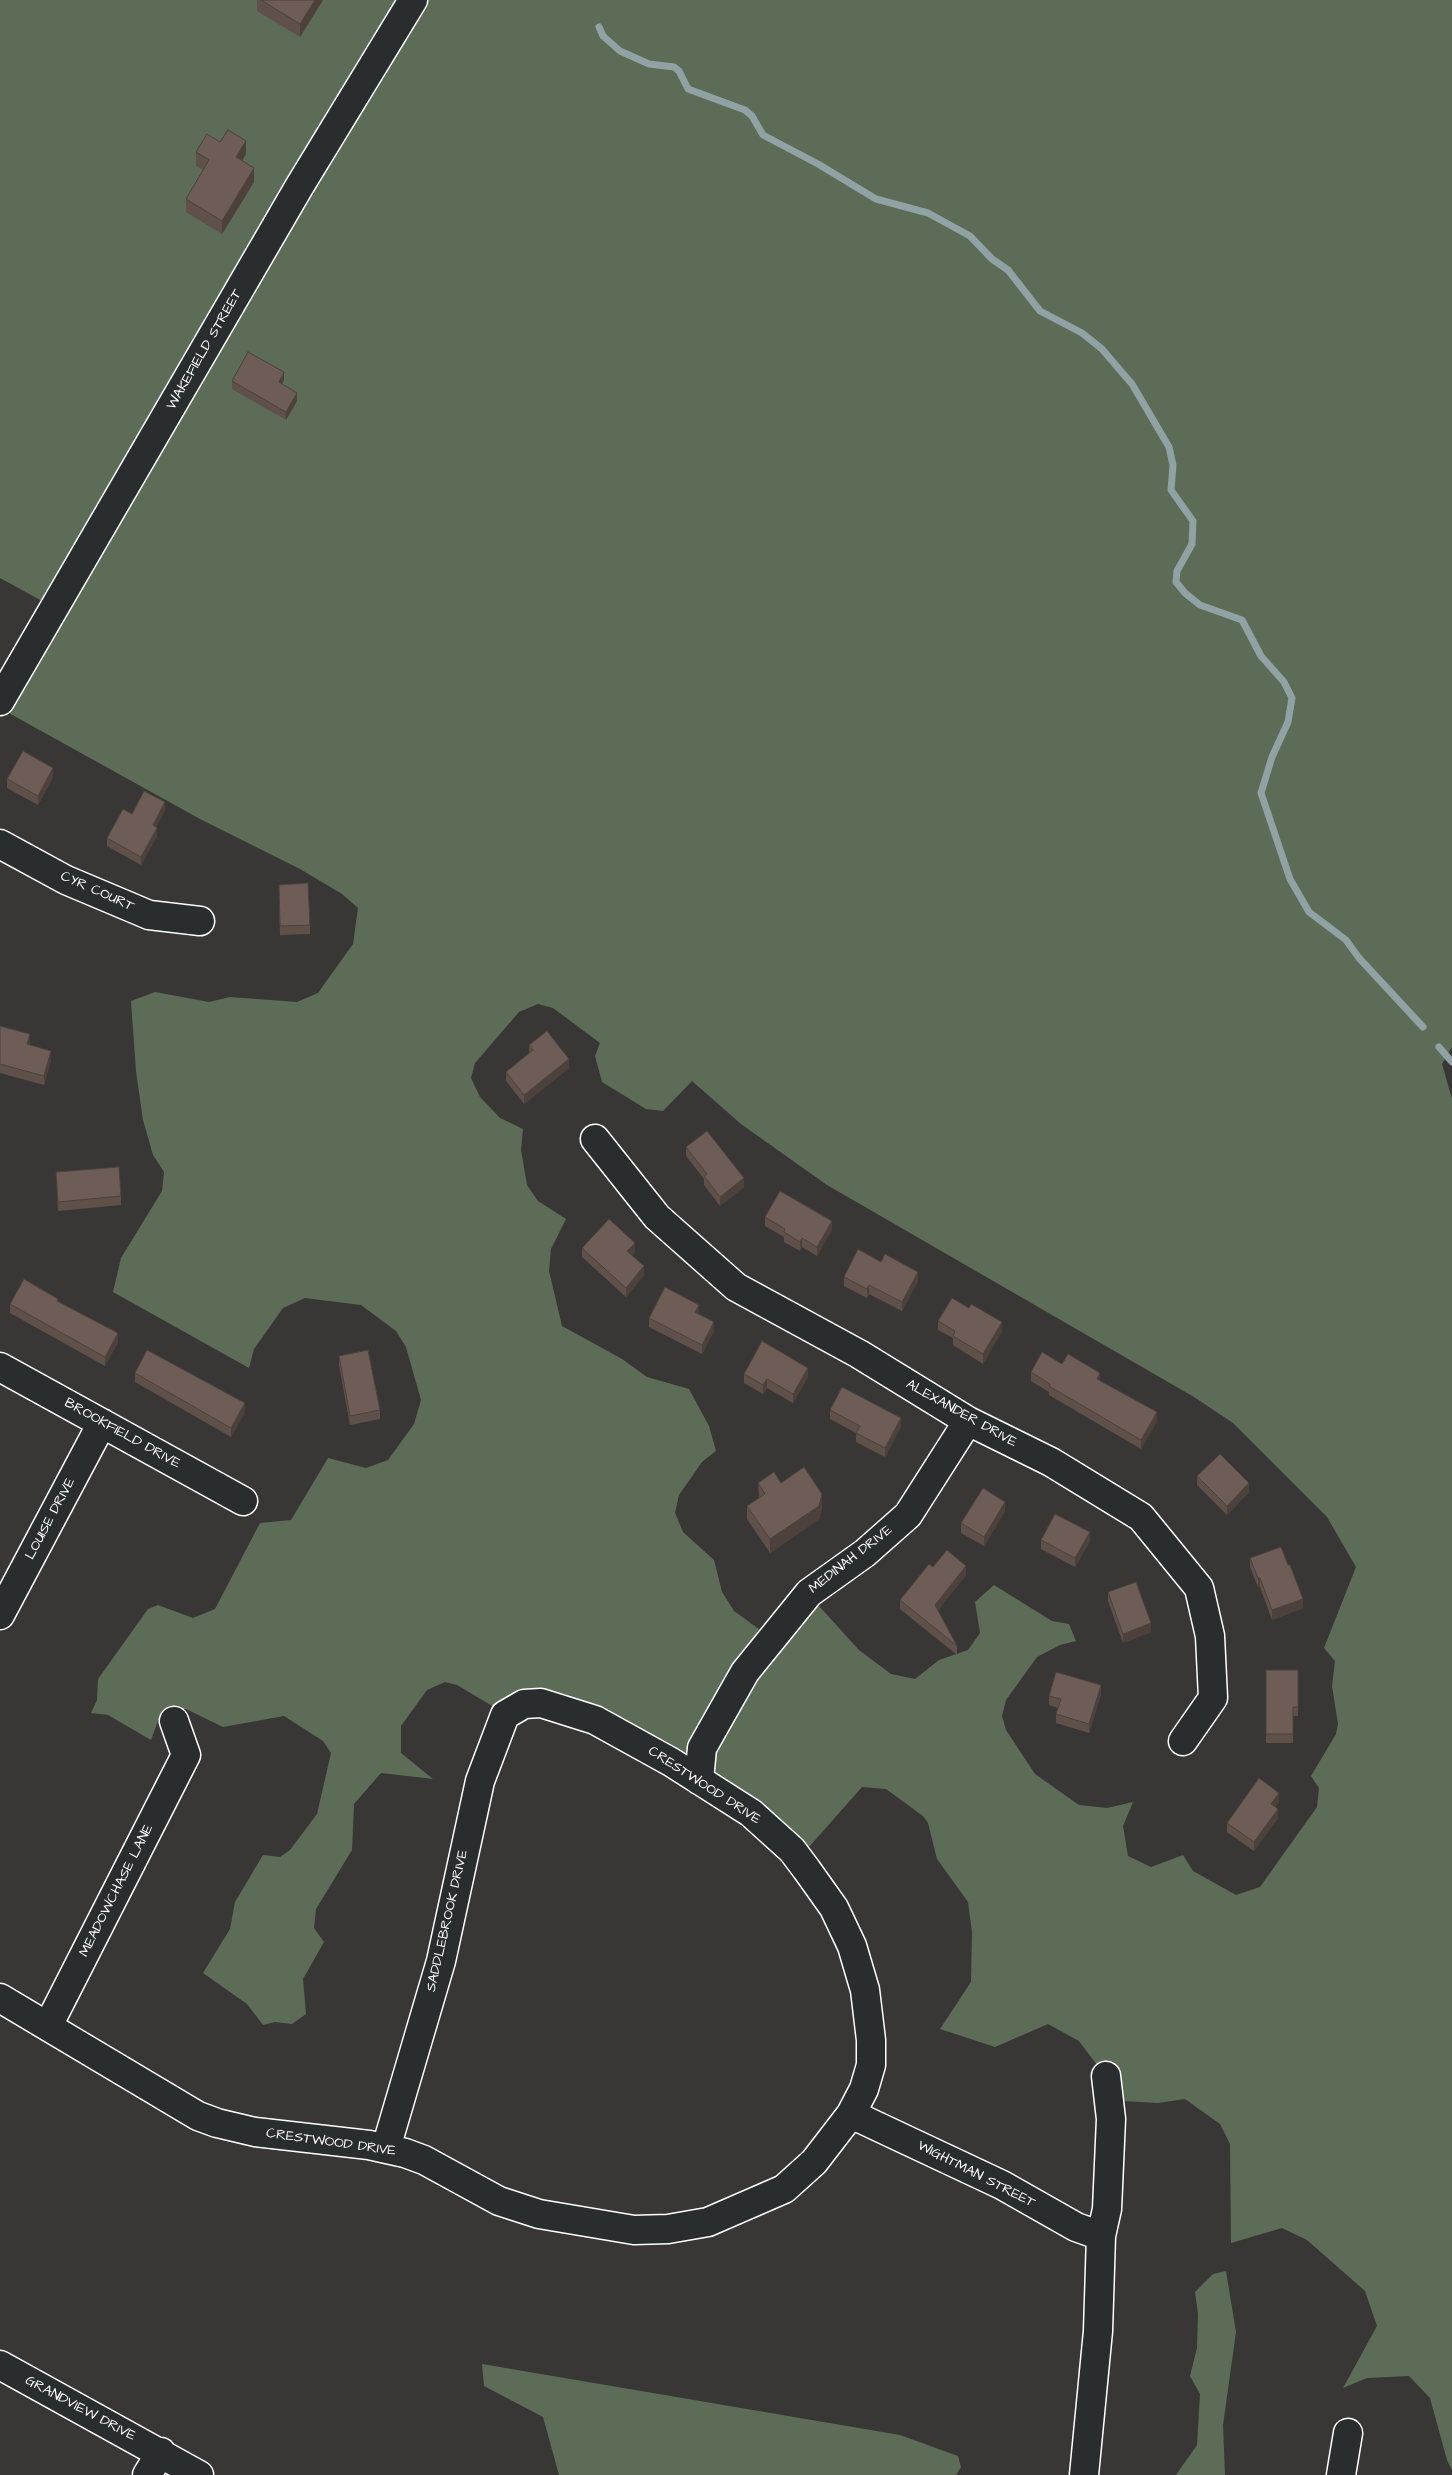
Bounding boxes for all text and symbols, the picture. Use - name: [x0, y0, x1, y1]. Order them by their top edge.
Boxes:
- street label: WAKEFIELD STREET: [164, 287, 246, 413]
- street label: CYR COURT: [58, 868, 136, 916]
- street label: ALEXANDER DRIVE: [903, 1377, 1019, 1451]
- street label: BROOKFIELD DRIVE: [61, 1395, 183, 1473]
- street label: LOUISE DRIVE: [22, 1475, 80, 1563]
- street label: MEDINAH DRIVE: [806, 1522, 896, 1598]
- street label: CRESTWOOD DRIVE: [645, 1743, 763, 1829]
- street label: MEADOWCHASE LANE: [76, 1822, 158, 1960]
- street label: SADDLEBROOK DRIVE: [423, 1848, 473, 1994]
- street label: CRESTWOOD DRIVE: [265, 2126, 397, 2160]
- street label: WIGHTMAN STREET: [914, 2138, 1038, 2212]
- street label: GRANDVIEW DRIVE: [22, 2373, 138, 2445]

